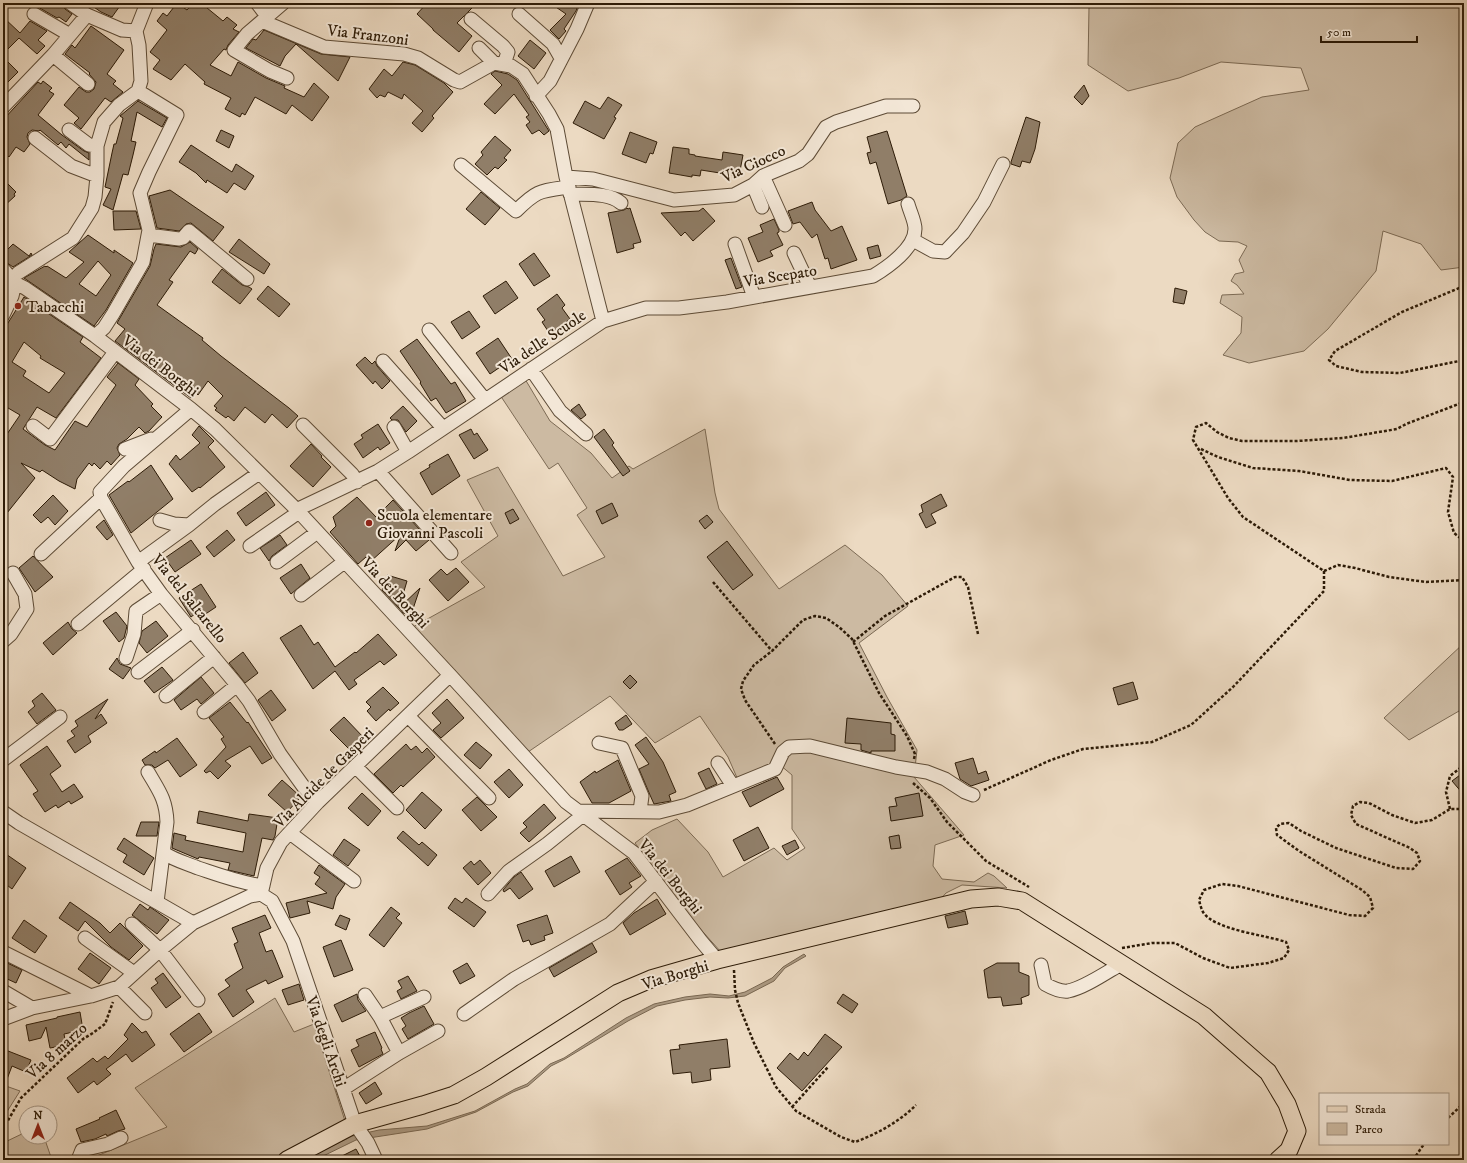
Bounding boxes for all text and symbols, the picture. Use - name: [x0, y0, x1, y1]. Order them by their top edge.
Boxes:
- scale bar: [1321, 18, 1417, 44]
- street label: Via Franzoni: [325, 20, 410, 50]
- text: 50 m: [1327, 25, 1351, 40]
- street label: Via Ciocco: [717, 140, 789, 188]
- street label: Via Scepato: [741, 260, 818, 292]
- place label: Tabacchi: [26, 297, 84, 317]
- marker: Tabacchi: [13, 301, 23, 311]
- street label: Via delle Scuole: [494, 305, 590, 379]
- street label: Via dei Borghi: [117, 330, 203, 401]
- place label: Scuola elementare Giovanni Pascoli: [377, 505, 493, 543]
- marker: Scuola elementare Giovanni Pascoli: [364, 518, 374, 528]
- street label: Via del Saltarello: [147, 549, 231, 647]
- street label: Via dei Borghi: [356, 552, 433, 633]
- street label: Via Alcide de Gasperi: [268, 723, 378, 833]
- street label: Via dei Borghi: [633, 834, 707, 918]
- street label: Via Borghi: [639, 955, 711, 995]
- street label: Via degli Archi: [301, 992, 351, 1089]
- street label: Via 8 marzo: [21, 1018, 91, 1084]
- legend: [1319, 1093, 1449, 1145]
- text: Strada: [1355, 1102, 1387, 1117]
- north arrow: [18, 1105, 58, 1145]
- text: N: [33, 1109, 43, 1123]
- text: Parco: [1355, 1122, 1383, 1137]

